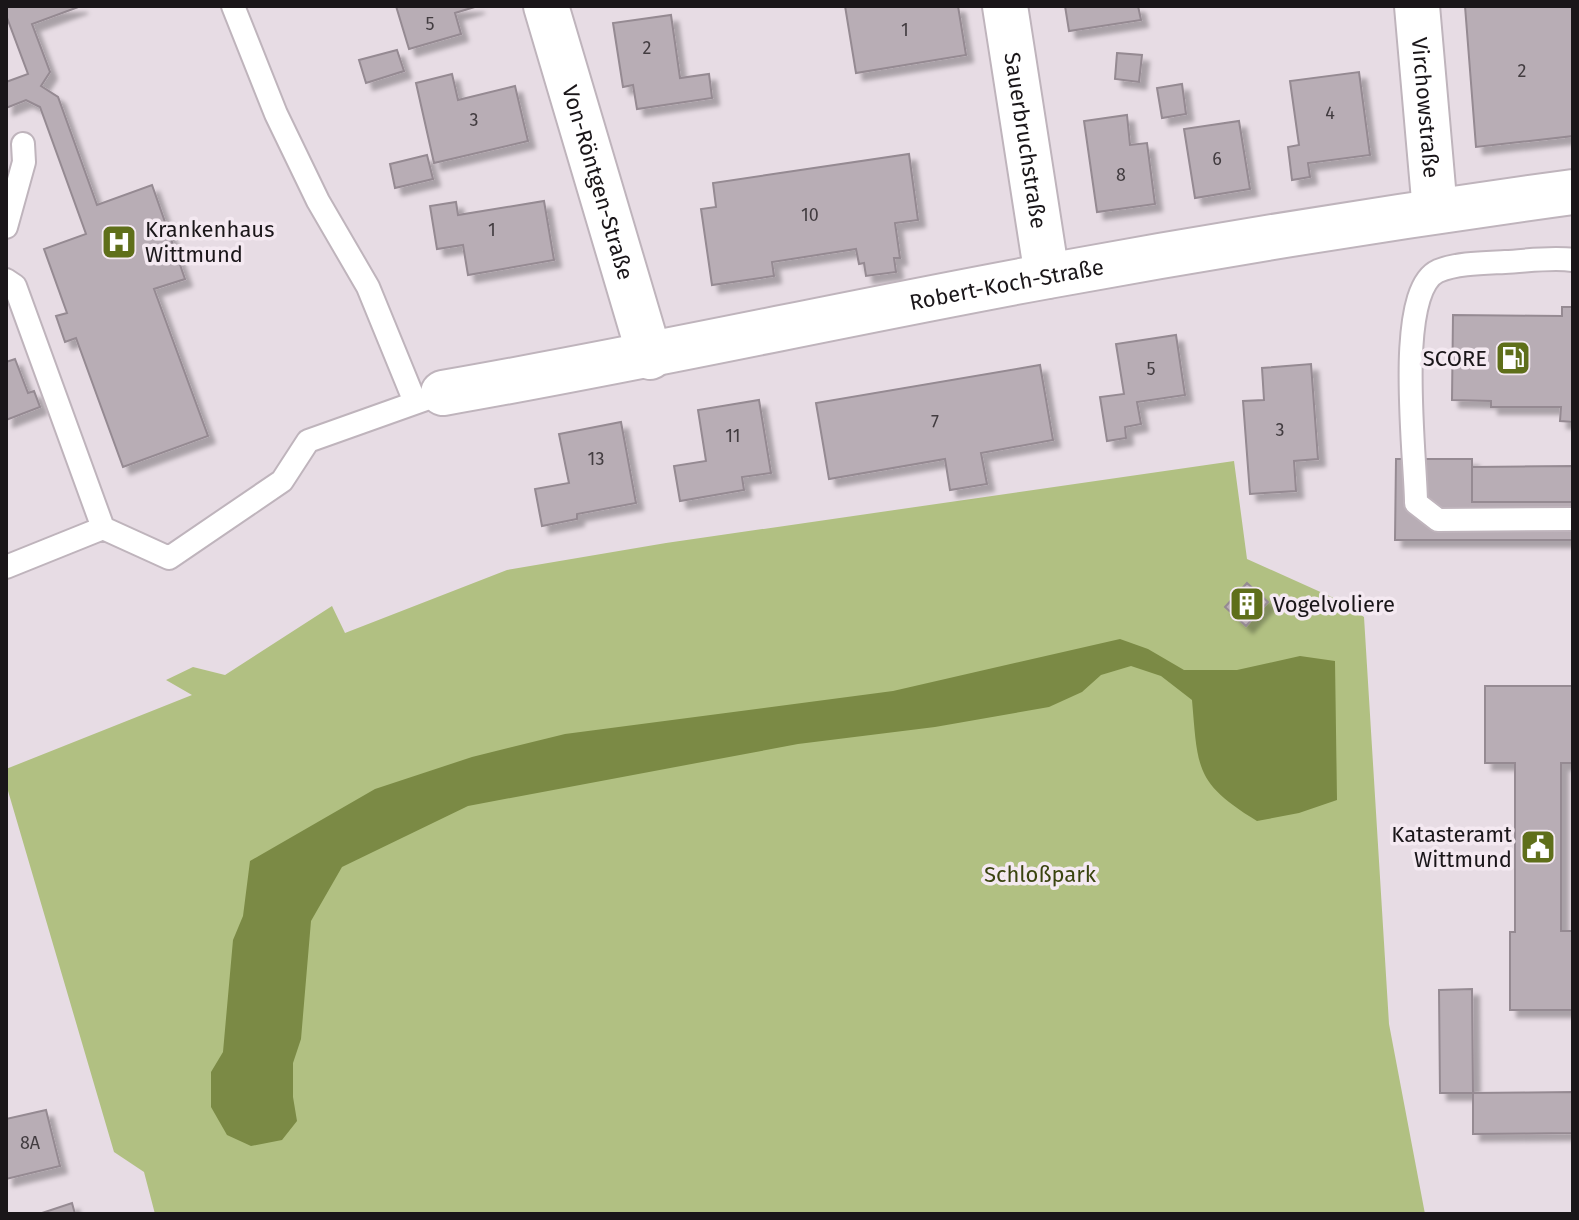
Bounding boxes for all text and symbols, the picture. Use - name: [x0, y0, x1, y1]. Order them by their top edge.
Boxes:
- house number: 5: [425, 13, 435, 35]
- house number: 1: [901, 19, 909, 41]
- street label: Virchowstraße: [1406, 36, 1446, 179]
- house number: 2: [643, 37, 652, 59]
- street label: Sauerbruchstraße: [999, 50, 1053, 230]
- house number: 2: [1518, 60, 1527, 82]
- street label: Von-Röntgen-Straße: [557, 82, 640, 283]
- house number: 4: [1325, 102, 1335, 124]
- house number: 3: [470, 109, 478, 131]
- house number: 6: [1212, 148, 1222, 170]
- house number: 8: [1116, 164, 1126, 186]
- house number: 10: [801, 204, 819, 226]
- place label: Krankenhaus Wittmund: [145, 216, 274, 268]
- house number: 1: [488, 219, 496, 241]
- hospital icon: Krankenhaus Wittmund: [100, 223, 138, 261]
- street label: Robert-Koch-Straße: [907, 253, 1106, 316]
- fuel station icon: SCORE: [1494, 339, 1532, 377]
- place label: SCORE: [1423, 345, 1487, 372]
- house number: 5: [1146, 358, 1156, 380]
- house number: 7: [931, 411, 939, 433]
- house number: 3: [1276, 419, 1284, 441]
- house number: 11: [725, 425, 741, 447]
- house number: 13: [588, 448, 604, 470]
- building icon: Vogelvoliere: [1228, 585, 1266, 623]
- place label: Vogelvoliere: [1273, 591, 1395, 618]
- place label: Katasteramt Wittmund: [1391, 821, 1512, 873]
- public building icon: Katasteramt Wittmund: [1519, 828, 1557, 866]
- park label: Schloßpark: [984, 861, 1097, 888]
- house number: 8A: [20, 1132, 41, 1154]

